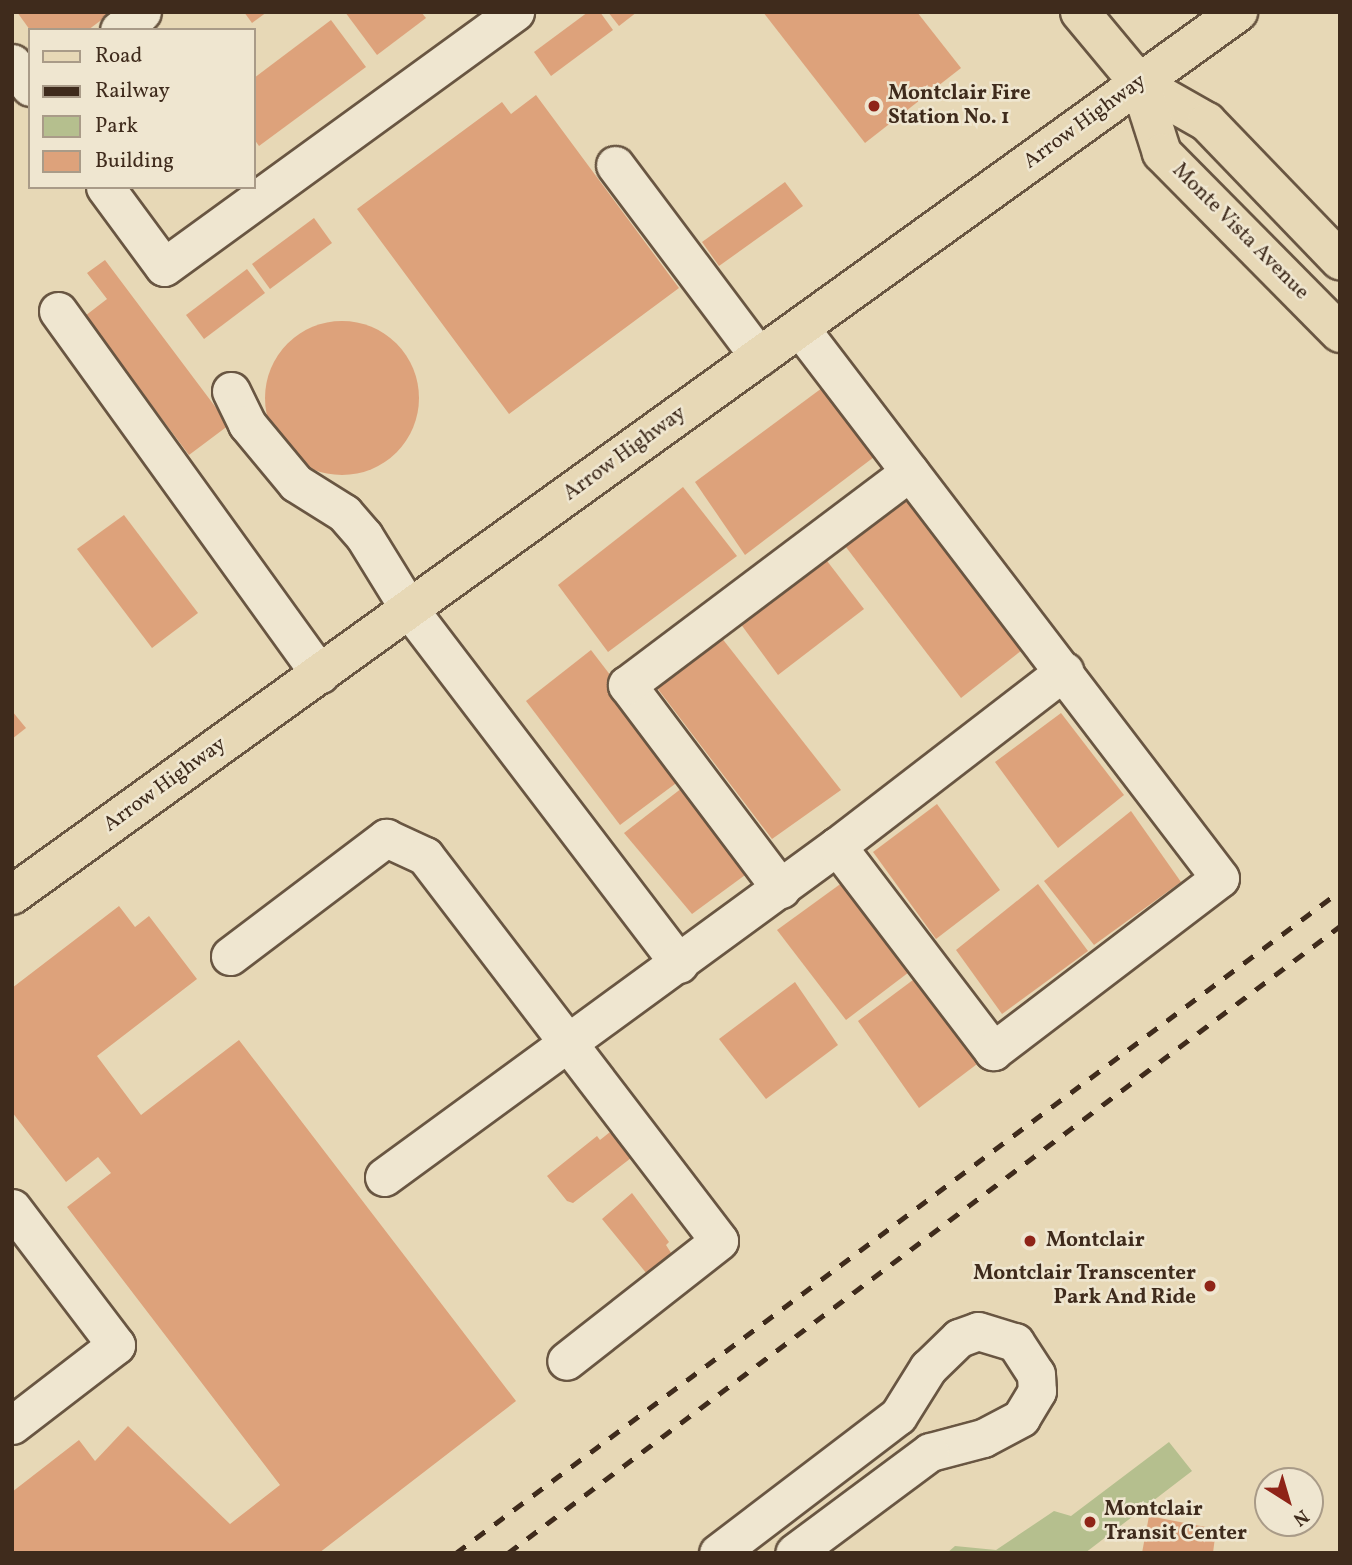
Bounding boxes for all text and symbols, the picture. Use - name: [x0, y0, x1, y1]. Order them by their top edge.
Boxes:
- legend: [28, 28, 256, 189]
- text: Road: [95, 42, 142, 71]
- street label: Arrow Highway: [1019, 69, 1151, 175]
- text: Railway: [95, 77, 170, 106]
- place label: Montclair Fire Station No. 1: [888, 81, 1031, 131]
- marker: Montclair Fire Station No. 1: [866, 98, 882, 114]
- text: Park: [95, 112, 138, 141]
- text: Building: [95, 147, 174, 176]
- street label: Monte Vista Avenue: [1166, 158, 1314, 306]
- street label: Arrow Highway: [559, 401, 691, 507]
- street label: Arrow Highway: [99, 732, 231, 838]
- place label: Montclair: [1046, 1228, 1145, 1254]
- marker: Montclair: [1020, 1231, 1040, 1251]
- place label: Montclair Transcenter Park And Ride: [973, 1261, 1196, 1311]
- marker: Montclair Transcenter Park And Ride: [1202, 1278, 1218, 1294]
- north arrow: [1254, 1467, 1324, 1537]
- place label: Montclair Transit Center: [1104, 1497, 1247, 1547]
- text: N: [1287, 1503, 1314, 1532]
- marker: Montclair Transit Center: [1082, 1514, 1098, 1530]

